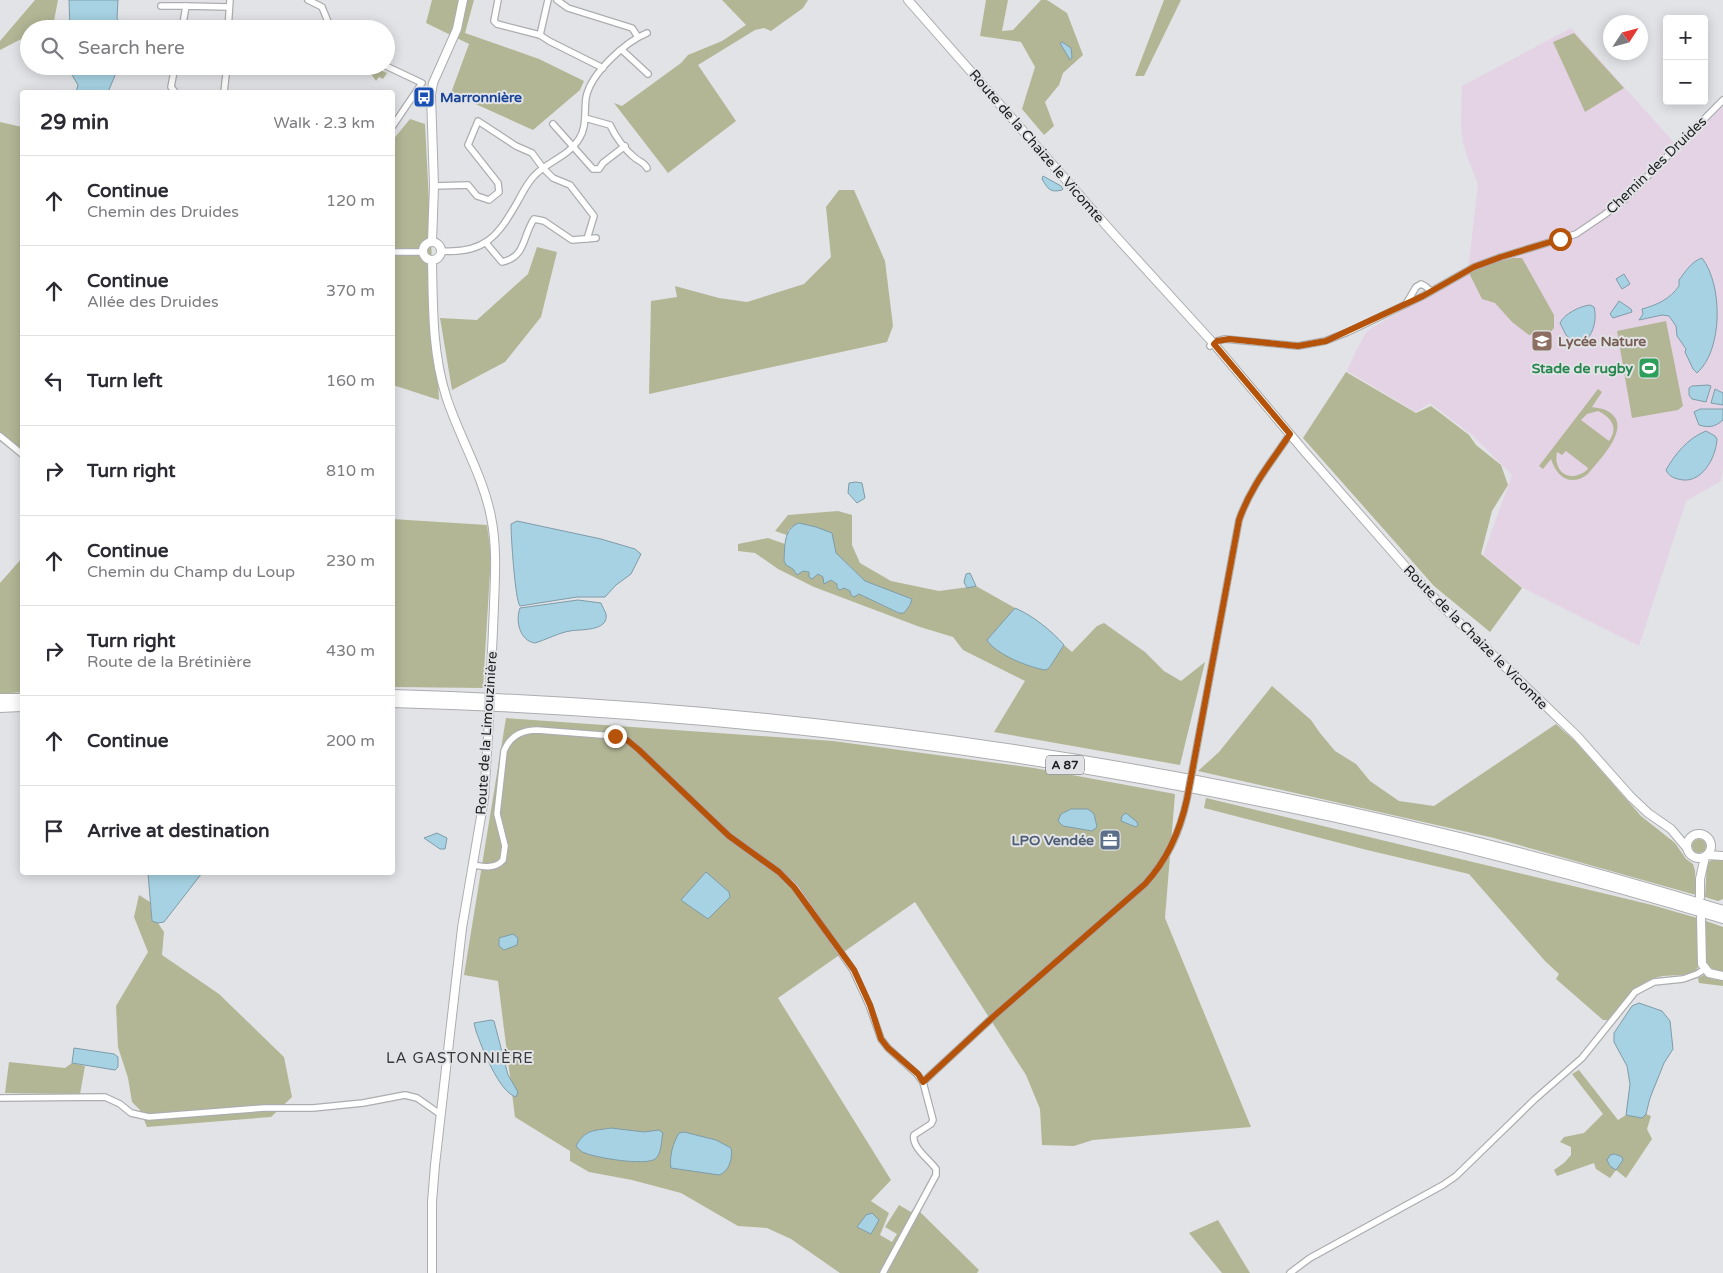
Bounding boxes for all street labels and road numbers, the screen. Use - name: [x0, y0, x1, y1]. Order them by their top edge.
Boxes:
- street label: Route de la Chaize le Vicomte: [966, 66, 1108, 226]
- street label: Chemin des Druides: [1603, 113, 1710, 218]
- street label: Route de la Chaize le Vicomte: [1400, 562, 1551, 713]
- street label: Route de la Limouzinière: [472, 651, 501, 815]
- road number: A 87: [1046, 756, 1084, 774]

